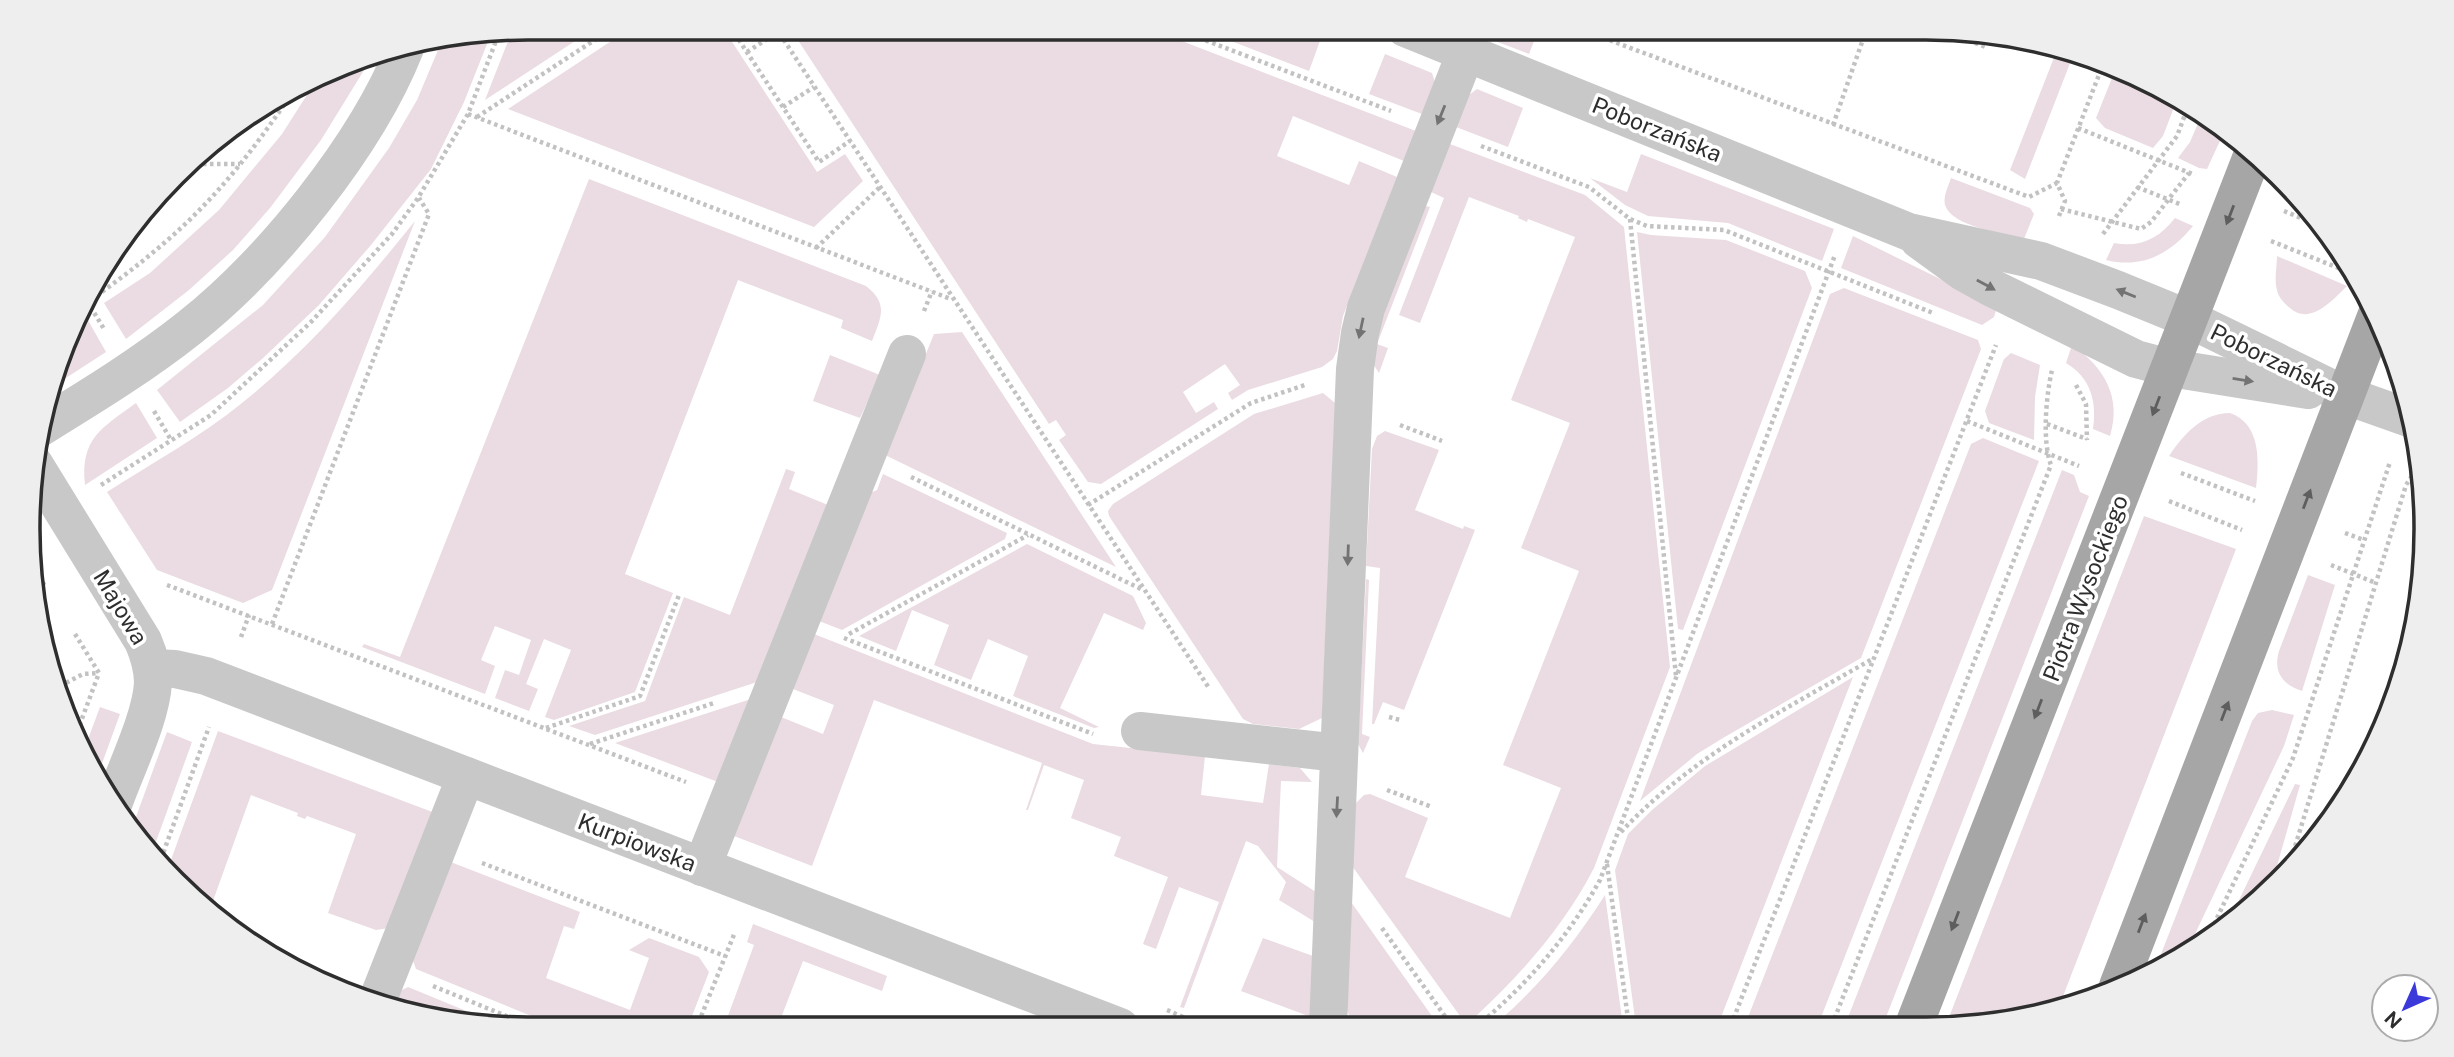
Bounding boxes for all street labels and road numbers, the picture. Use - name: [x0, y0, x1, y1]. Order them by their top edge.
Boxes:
- street label: Poborzańska: [1588, 91, 1726, 167]
- street label: Poborzańska: [2206, 318, 2342, 402]
- street label: Piotra Wysockiego: [2037, 491, 2133, 685]
- street label: Majowa: [88, 565, 154, 649]
- street label: Kurpiowska: [574, 807, 700, 877]

